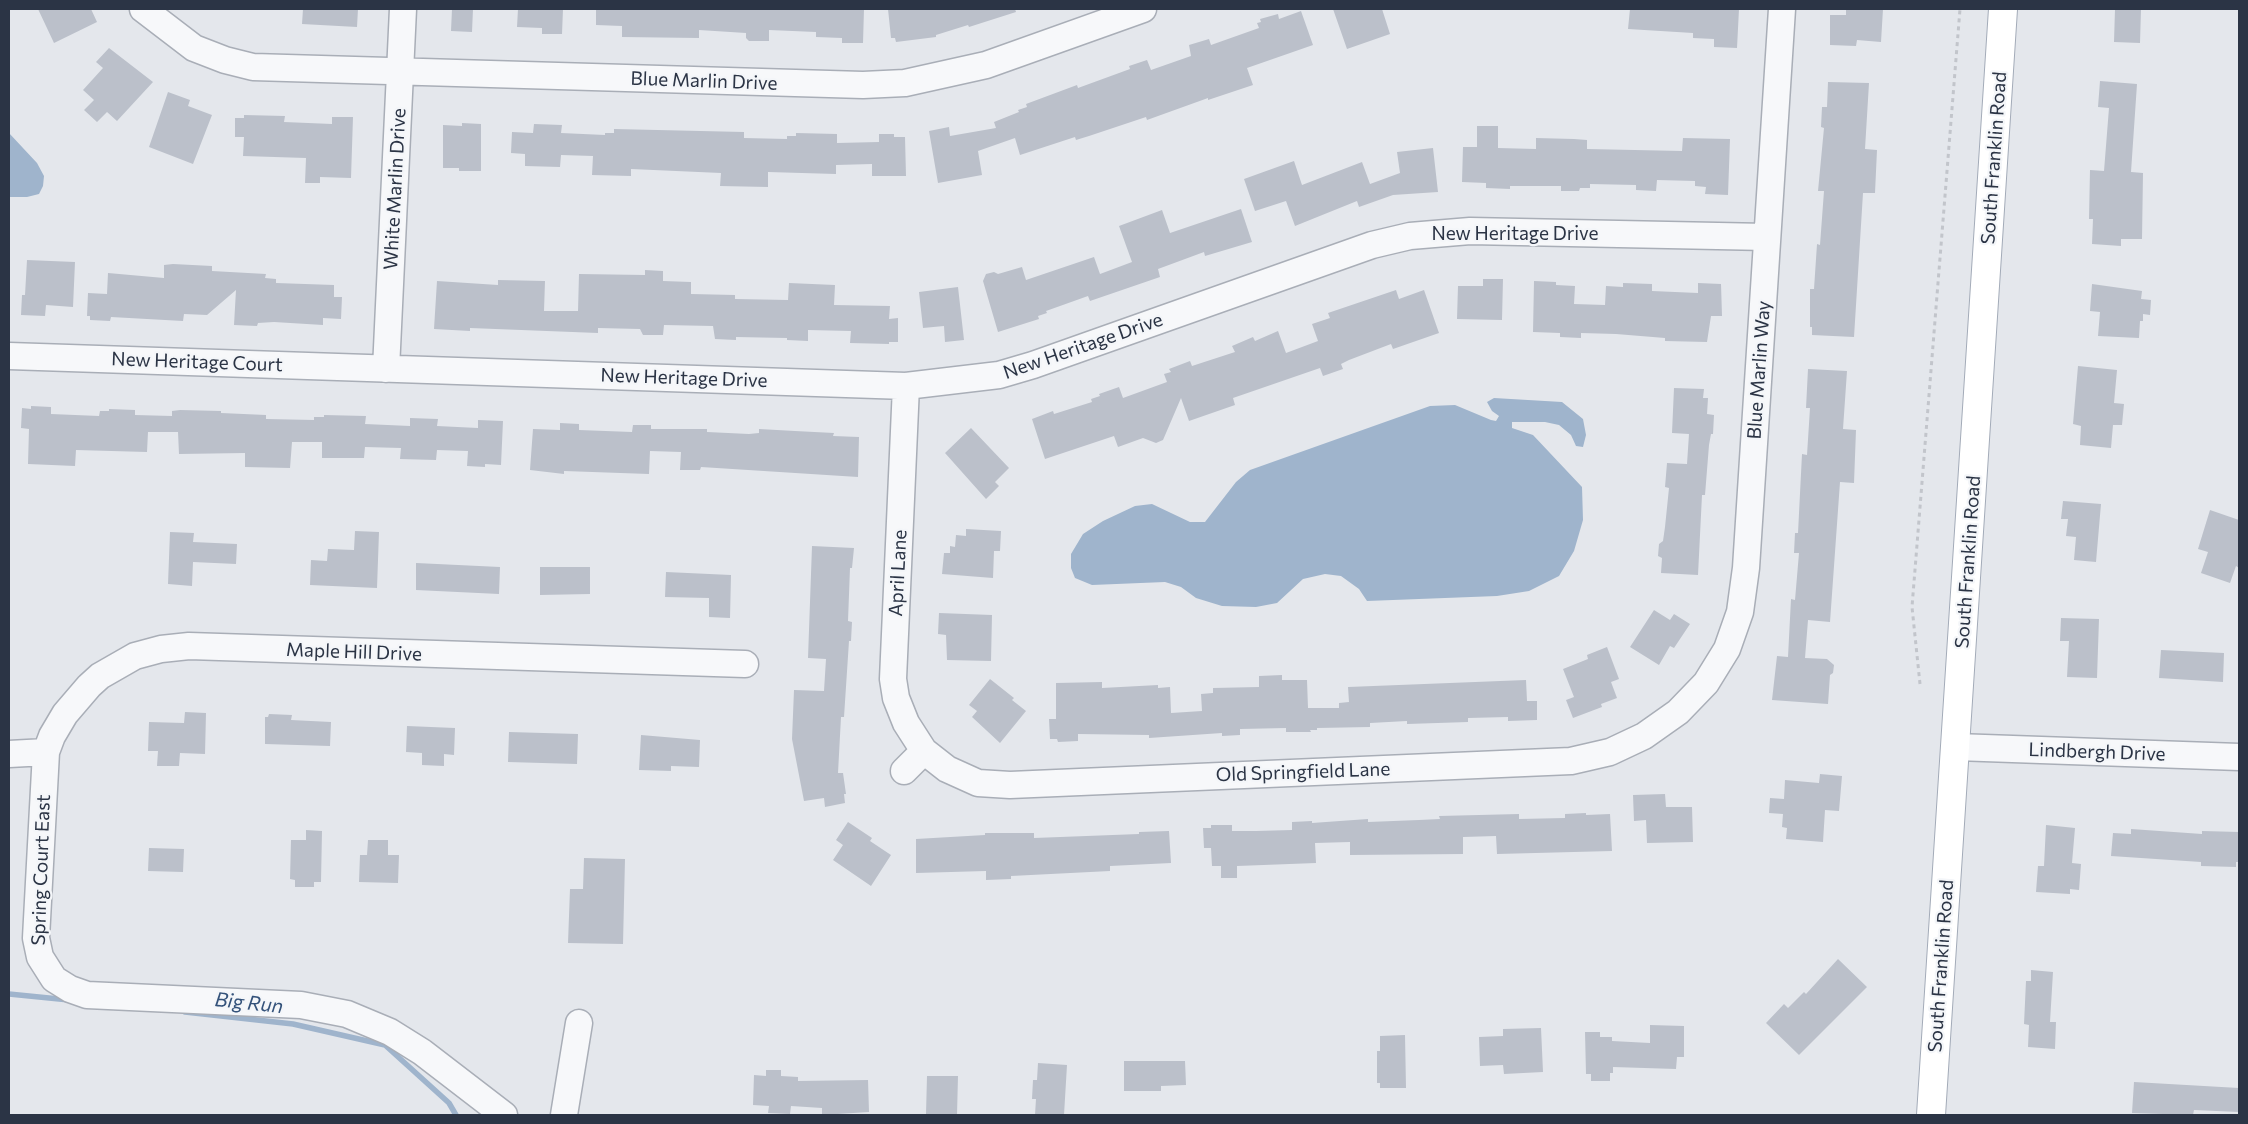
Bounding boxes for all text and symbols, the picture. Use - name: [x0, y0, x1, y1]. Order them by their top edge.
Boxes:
- street label: Blue Marlin Drive: [630, 67, 778, 95]
- street label: South Franklin Road: [1977, 71, 2011, 245]
- street label: White Marlin Drive: [379, 107, 411, 271]
- street label: New Heritage Drive: [1431, 223, 1599, 245]
- street label: Blue Marlin Way: [1743, 300, 1775, 440]
- street label: New Heritage Drive: [1000, 308, 1166, 384]
- street label: New Heritage Court: [111, 348, 283, 376]
- street label: New Heritage Drive: [600, 364, 768, 392]
- street label: South Franklin Road: [1951, 475, 1985, 649]
- street label: April Lane: [884, 529, 912, 617]
- street label: Maple Hill Drive: [286, 638, 422, 666]
- street label: Lindbergh Drive: [2028, 738, 2166, 766]
- street label: Old Springfield Lane: [1215, 758, 1391, 786]
- street label: Spring Court East: [27, 794, 55, 946]
- street label: South Franklin Road: [1924, 879, 1958, 1053]
- water label: Big Run: [214, 987, 284, 1019]

